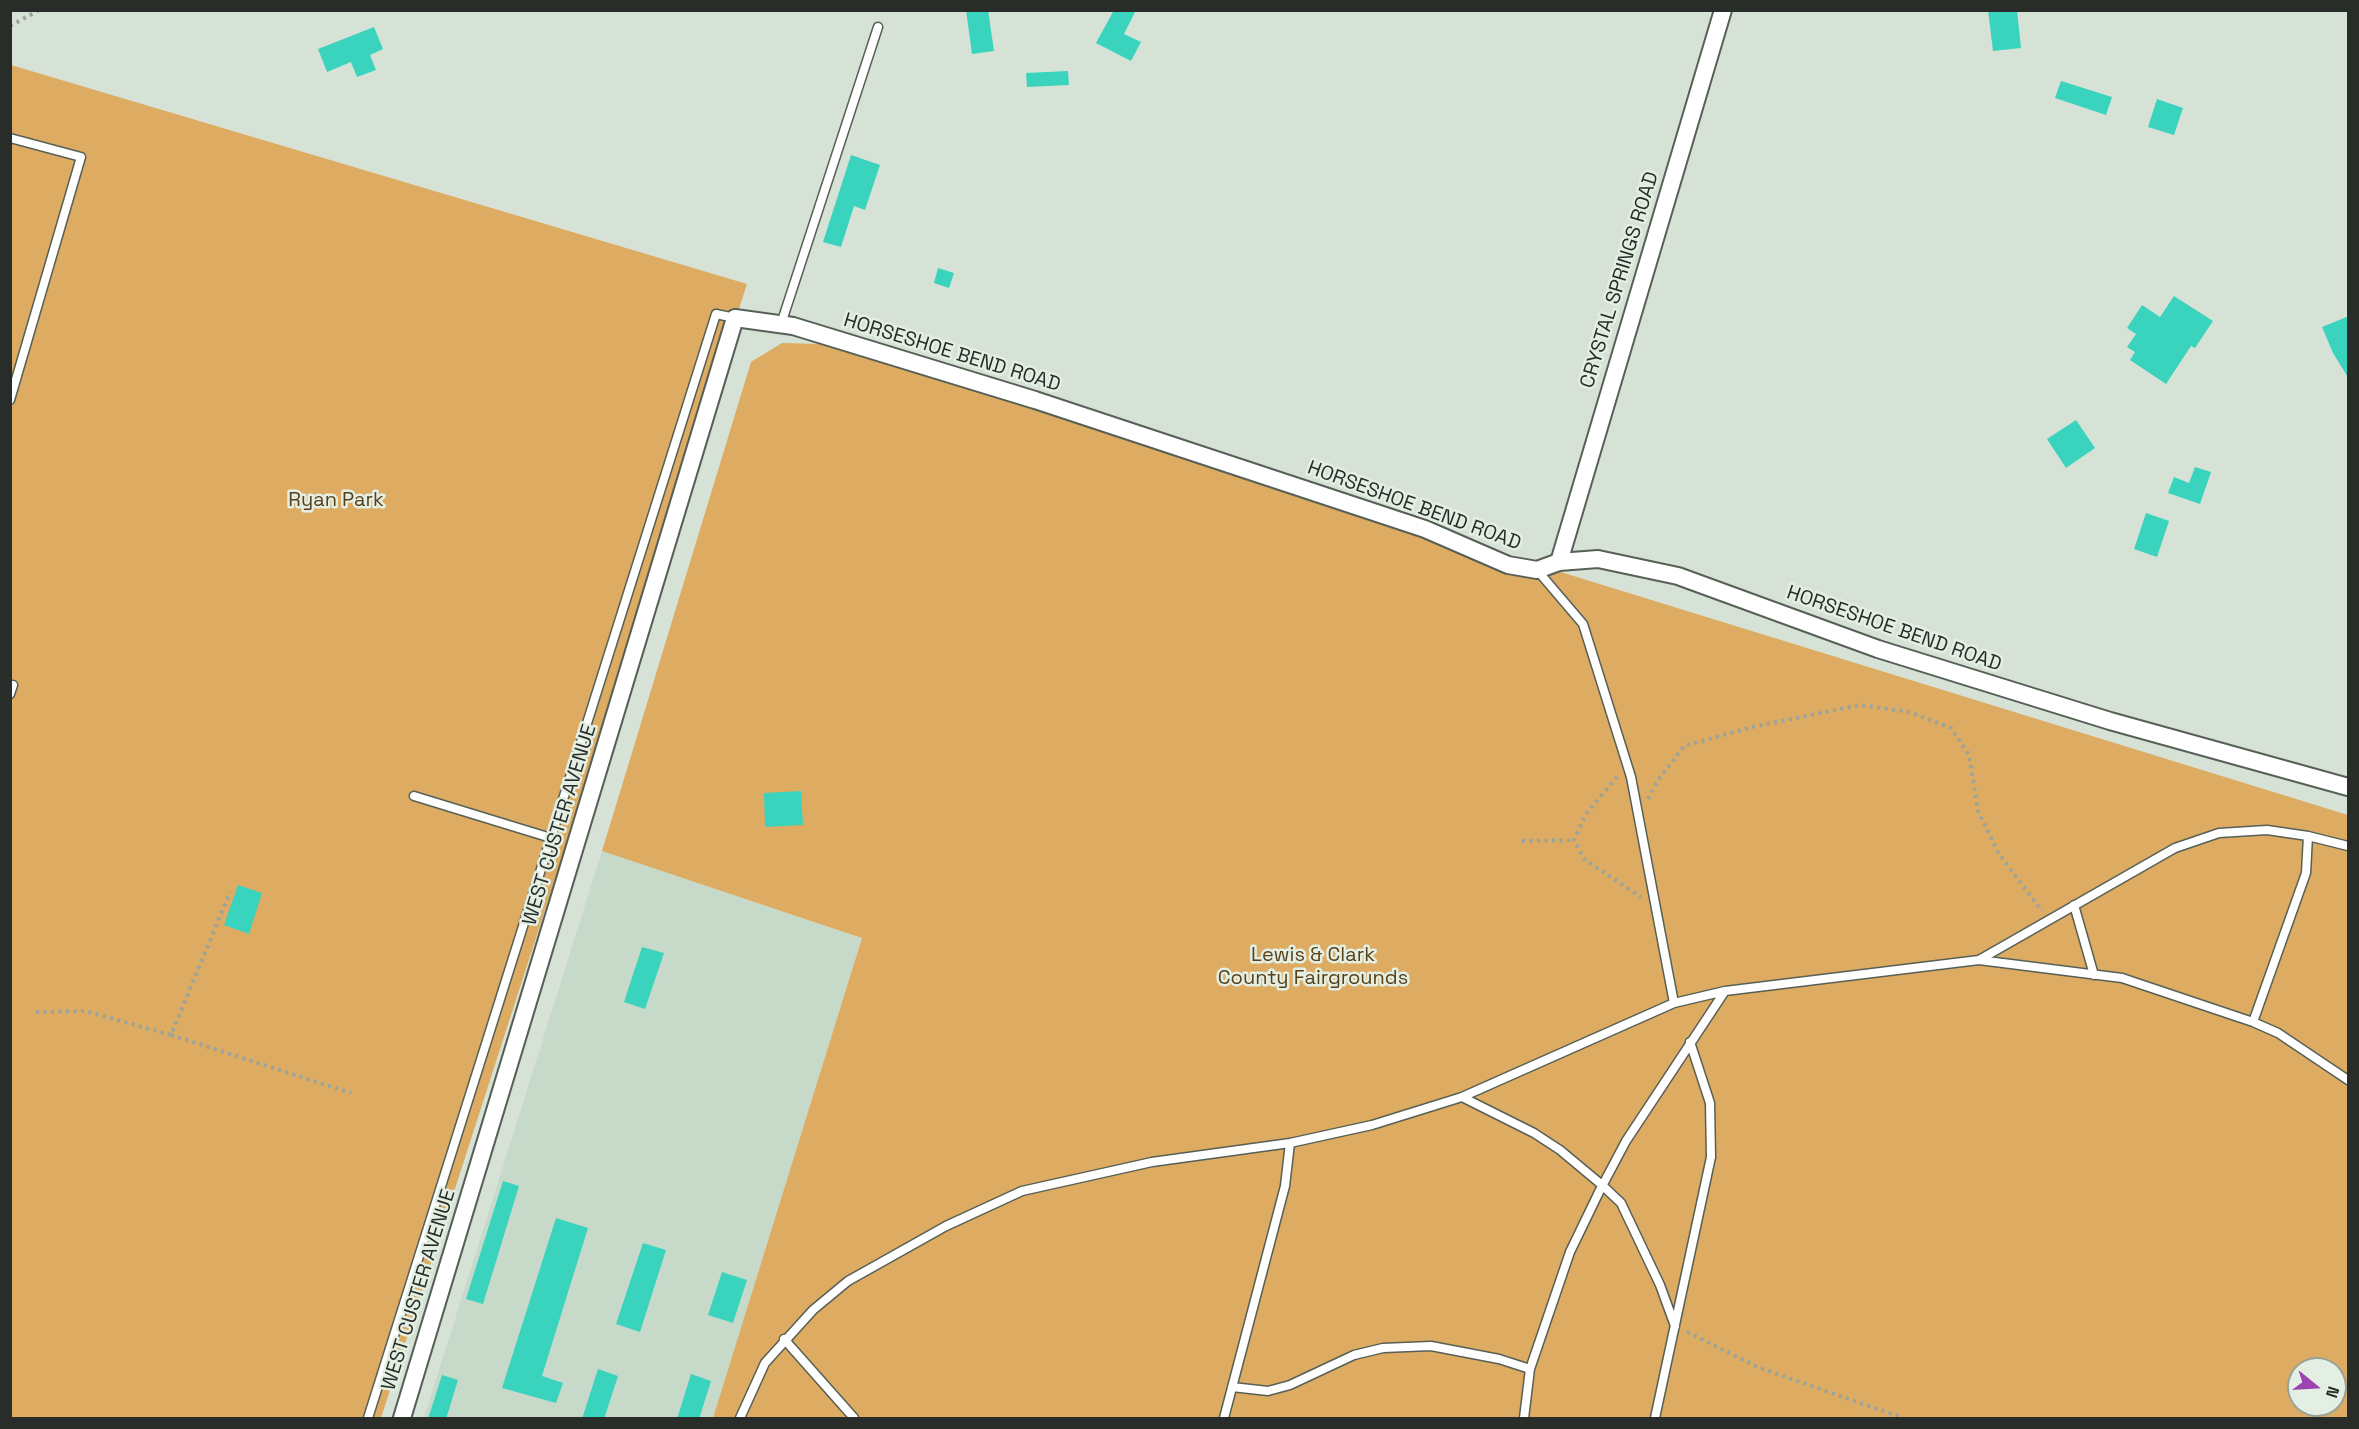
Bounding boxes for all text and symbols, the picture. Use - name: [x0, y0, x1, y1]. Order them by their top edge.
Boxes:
- street label: CRYSTAL SPRINGS ROAD: [1576, 169, 1664, 391]
- street label: HORSESHOE BEND ROAD: [841, 309, 1063, 397]
- street label: HORSESHOE BEND ROAD: [1304, 456, 1524, 556]
- park label: Ryan Park: [288, 489, 384, 513]
- street label: HORSESHOE BEND ROAD: [1783, 581, 2005, 677]
- street label: WEST CUSTER AVENUE: [518, 722, 602, 928]
- park label: Lewis & Clark County Fairgrounds: [1218, 944, 1408, 991]
- street label: WEST CUSTER AVENUE: [377, 1187, 461, 1393]
- north arrow: [2287, 1357, 2347, 1417]
- text: N: [2321, 1384, 2344, 1400]

